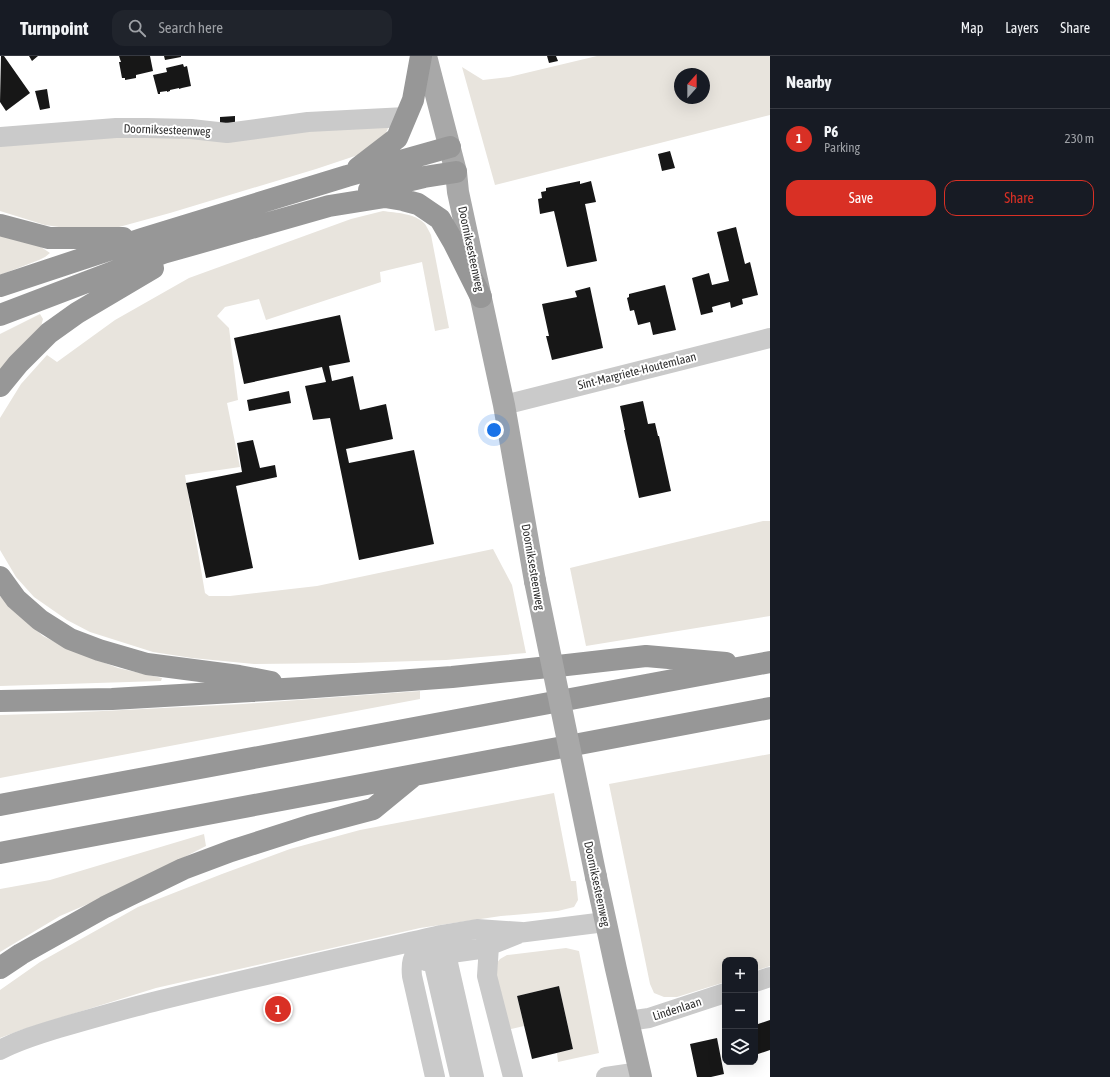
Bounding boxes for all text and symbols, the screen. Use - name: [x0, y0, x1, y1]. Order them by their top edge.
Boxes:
- search box: [112, 10, 392, 46]
- text: Turnpoint: [20, 17, 88, 39]
- icon: search: [126, 17, 148, 39]
- text: Search here: [158, 19, 223, 36]
- text: Map: [961, 20, 983, 36]
- text: Layers: [1005, 20, 1038, 36]
- text: Share: [1060, 20, 1090, 36]
- north arrow: [674, 68, 710, 104]
- text: Nearby: [786, 72, 832, 92]
- street label: Doorniksesteenweg: [123, 121, 212, 139]
- text: P6: [824, 123, 838, 140]
- text: 1: [796, 131, 802, 146]
- text: 230 m: [1065, 131, 1094, 146]
- text: Parking: [824, 140, 860, 155]
- button: Save: [786, 180, 936, 216]
- button: Share: [944, 180, 1094, 216]
- street label: Doorniksesteenweg: [455, 205, 487, 294]
- street label: Sint-Margriete-Houtemlaan: [576, 350, 698, 392]
- your location: [484, 420, 504, 440]
- street label: Doorniksesteenweg: [519, 523, 548, 612]
- street label: Doorniksesteenweg: [581, 840, 613, 929]
- map controls: [722, 957, 758, 1065]
- button: +: [722, 957, 758, 993]
- button: −: [722, 993, 758, 1029]
- pin: 1: [265, 994, 291, 1024]
- street label: Lindenlaan: [651, 995, 703, 1023]
- button: layers: [722, 1029, 758, 1065]

